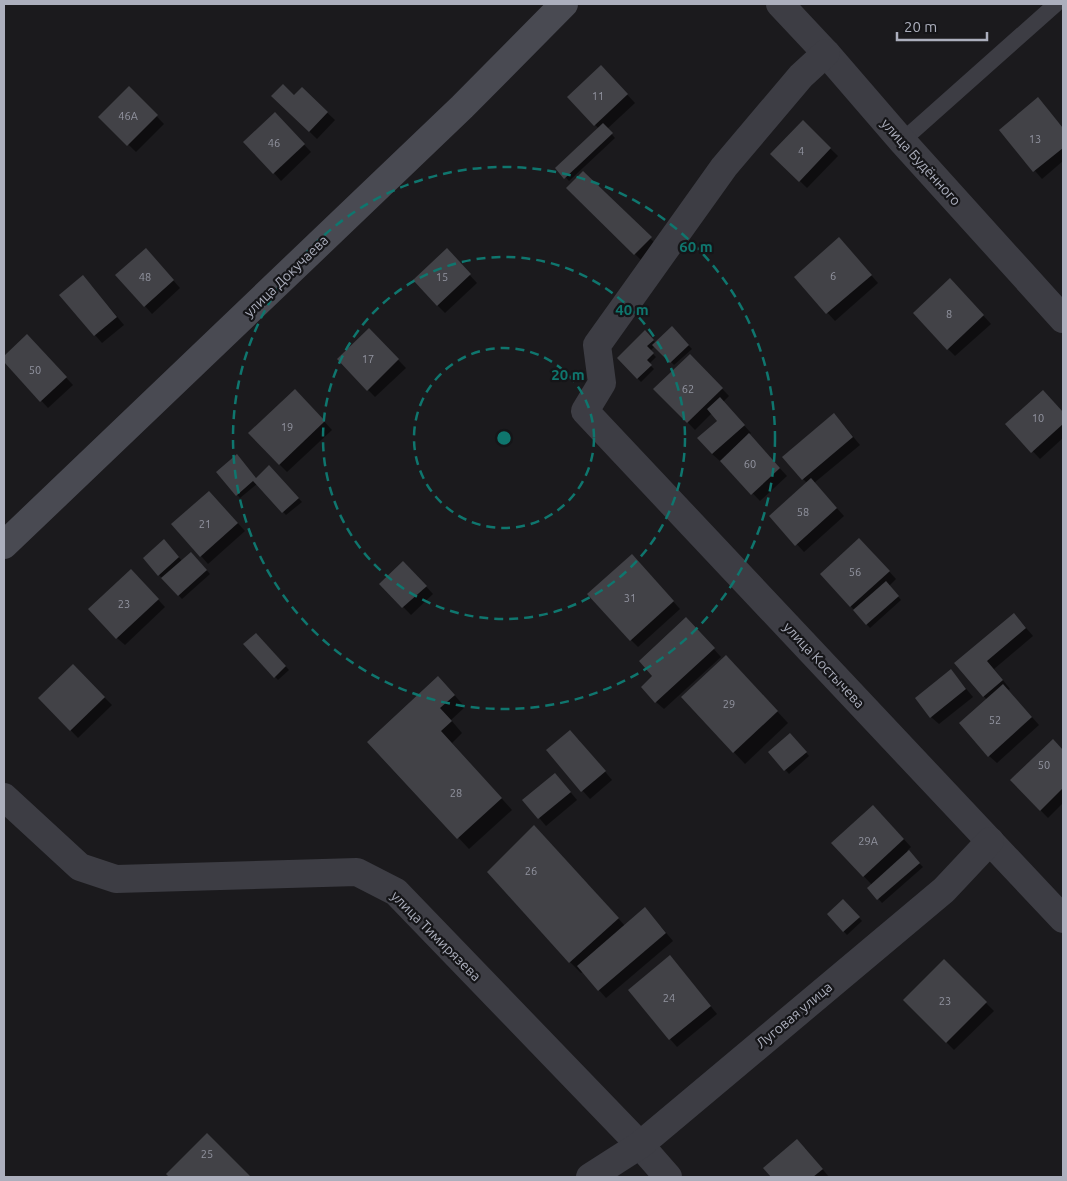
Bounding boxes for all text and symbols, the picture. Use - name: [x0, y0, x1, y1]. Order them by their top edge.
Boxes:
- scale bar: [897, 10, 987, 42]
- text: 20 m: [904, 18, 937, 35]
- house number: 11: [592, 90, 604, 102]
- house number: 46А: [118, 110, 139, 122]
- street label: улица Будённого: [878, 115, 964, 209]
- house number: 13: [1029, 133, 1041, 145]
- house number: 46: [268, 137, 280, 149]
- house number: 4: [798, 145, 804, 157]
- street label: улица Докучаева: [241, 232, 331, 320]
- text: 60 m: [679, 238, 713, 255]
- house number: 6: [830, 270, 836, 282]
- house number: 48: [139, 271, 151, 283]
- house number: 15: [436, 271, 448, 283]
- text: 40 m: [615, 301, 649, 318]
- house number: 8: [946, 308, 952, 320]
- house number: 17: [362, 353, 374, 365]
- house number: 50: [29, 364, 41, 376]
- text: 20 m: [551, 366, 585, 383]
- house number: 62: [682, 383, 694, 395]
- house number: 10: [1032, 412, 1044, 424]
- house number: 19: [281, 421, 293, 433]
- centre of rings: [495, 429, 513, 447]
- house number: 60: [744, 458, 756, 470]
- house number: 58: [797, 506, 809, 518]
- house number: 21: [199, 518, 211, 530]
- house number: 56: [849, 566, 861, 578]
- house number: 31: [624, 592, 636, 604]
- house number: 23: [118, 598, 130, 610]
- street label: улица Костычева: [780, 619, 868, 711]
- house number: 29: [723, 698, 735, 710]
- house number: 52: [989, 714, 1001, 726]
- house number: 50: [1038, 759, 1050, 771]
- house number: 28: [450, 787, 462, 799]
- house number: 29А: [858, 835, 879, 847]
- house number: 26: [525, 865, 537, 877]
- street label: улица Тимирязева: [388, 888, 484, 984]
- street label: Луговая улица: [753, 979, 835, 1051]
- house number: 24: [663, 992, 675, 1004]
- house number: 23: [939, 995, 951, 1007]
- house number: 25: [201, 1148, 213, 1160]

